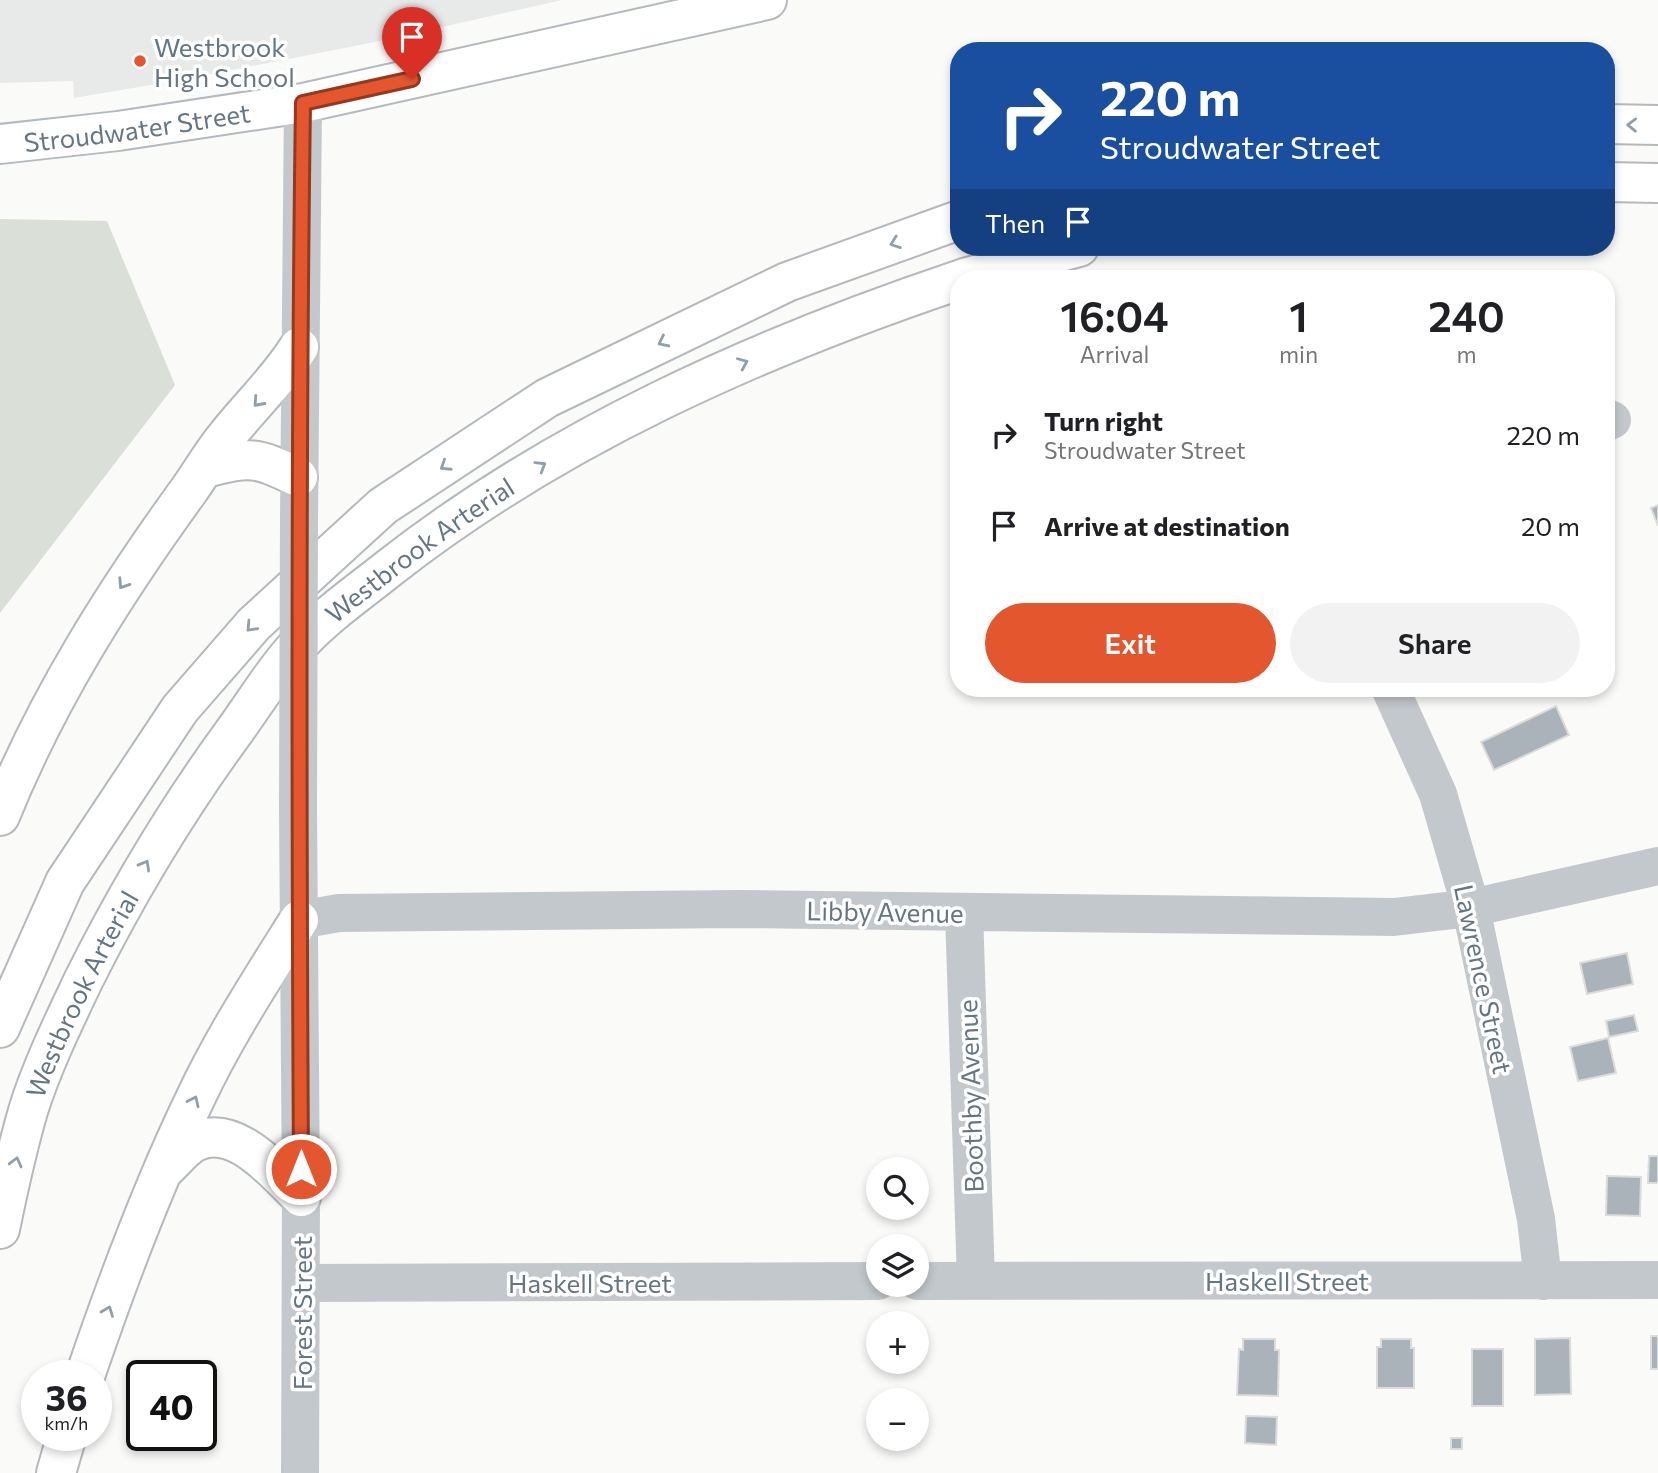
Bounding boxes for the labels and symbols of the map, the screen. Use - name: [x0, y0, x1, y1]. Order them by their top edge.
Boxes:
- pin: [382, 7, 442, 79]
- place label: Westbrook High School: [154, 31, 295, 92]
- marker: Westbrook High School: [132, 53, 148, 69]
- street label: Stroudwater Street: [22, 96, 252, 157]
- one-way arrow: [1626, 117, 1637, 132]
- one-way arrow: [889, 235, 901, 249]
- one-way arrow: [658, 334, 670, 348]
- one-way arrow: [736, 357, 749, 371]
- one-way arrow: [254, 393, 266, 406]
- one-way arrow: [439, 458, 452, 471]
- one-way arrow: [533, 461, 546, 474]
- street label: Westbrook Arterial: [318, 470, 519, 628]
- one-way arrow: [118, 577, 131, 590]
- one-way arrow: [247, 619, 260, 632]
- one-way arrow: [137, 860, 150, 873]
- street label: Lawrence Street: [1449, 882, 1519, 1076]
- street label: Westbrook Arterial: [18, 885, 144, 1102]
- street label: Libby Avenue: [806, 894, 964, 928]
- street label: Boothby Avenue: [951, 999, 989, 1193]
- one-way arrow: [186, 1096, 200, 1108]
- position arrow: [264, 1132, 338, 1206]
- one-way arrow: [8, 1157, 22, 1169]
- street label: Forest Street: [286, 1236, 317, 1390]
- street label: Haskell Street: [1205, 1265, 1369, 1296]
- street label: Haskell Street: [508, 1267, 672, 1298]
- one-way arrow: [99, 1306, 113, 1318]
- speed limit sign: 40: [126, 1360, 217, 1451]

